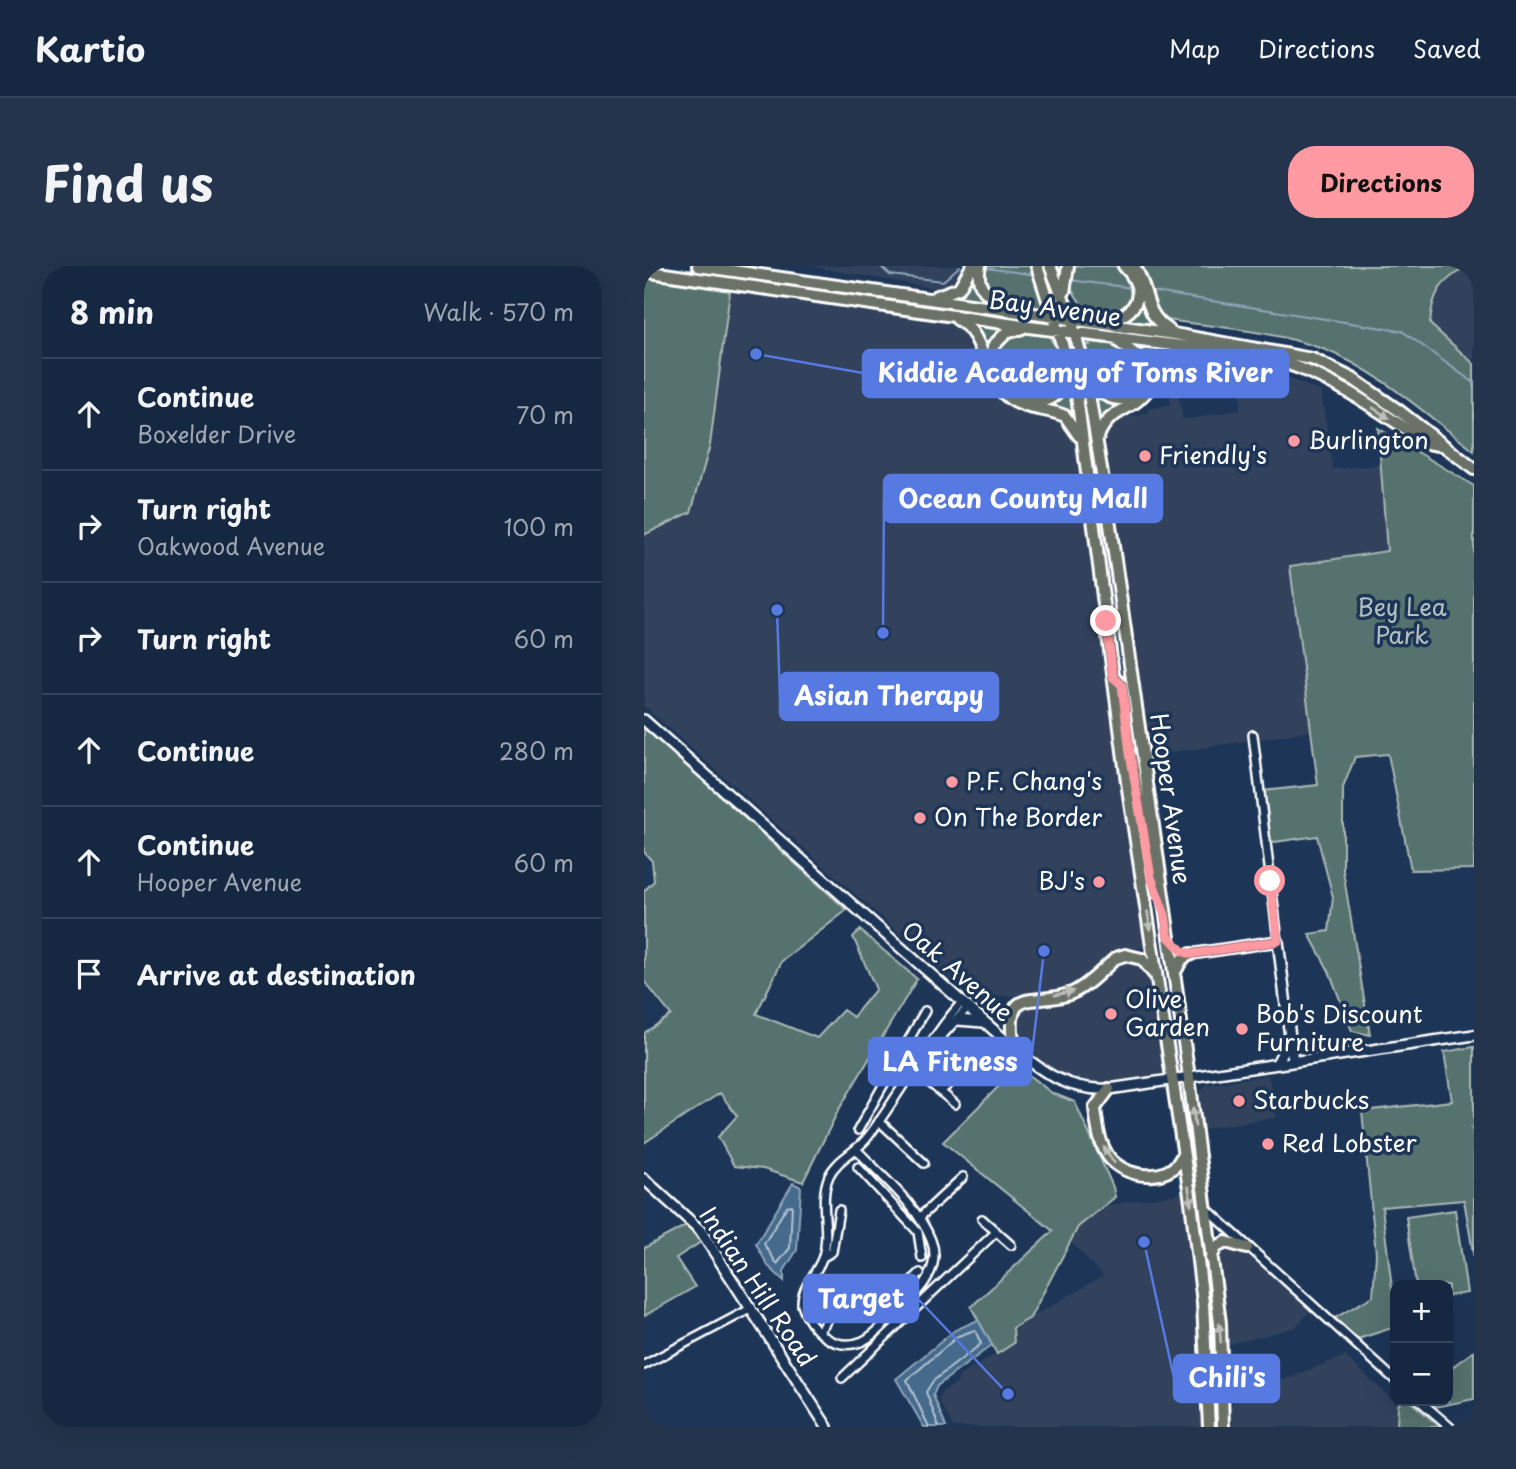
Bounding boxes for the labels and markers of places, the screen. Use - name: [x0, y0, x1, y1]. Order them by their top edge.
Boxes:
- callout: Kiddie Academy of Toms River: [863, 350, 1288, 397]
- place label: Burlington: [1308, 421, 1429, 457]
- marker: Burlington: [1286, 433, 1302, 449]
- place label: Friendly's: [1159, 436, 1267, 472]
- marker: Friendly's: [1137, 448, 1153, 464]
- callout: Ocean County Mall: [884, 475, 1162, 522]
- callout: Asian Therapy: [780, 673, 998, 720]
- place label: P.F. Chang's: [966, 762, 1102, 798]
- marker: P.F. Chang's: [944, 774, 960, 790]
- place label: On The Border: [934, 798, 1102, 834]
- marker: On The Border: [912, 810, 928, 826]
- place label: BJ's: [1038, 862, 1085, 898]
- marker: BJ's: [1091, 874, 1107, 890]
- place label: Olive Garden: [1125, 980, 1210, 1044]
- place label: Bob's Discount Furniture: [1256, 995, 1423, 1059]
- marker: Olive Garden: [1103, 1006, 1119, 1022]
- marker: Bob's Discount Furniture: [1234, 1021, 1250, 1037]
- callout: LA Fitness: [869, 1038, 1031, 1085]
- place label: Starbucks: [1253, 1081, 1369, 1117]
- marker: Starbucks: [1231, 1093, 1247, 1109]
- place label: Red Lobster: [1282, 1124, 1417, 1160]
- marker: Red Lobster: [1260, 1136, 1276, 1152]
- callout: Target: [804, 1275, 918, 1322]
- callout: Chili's: [1174, 1355, 1279, 1402]

